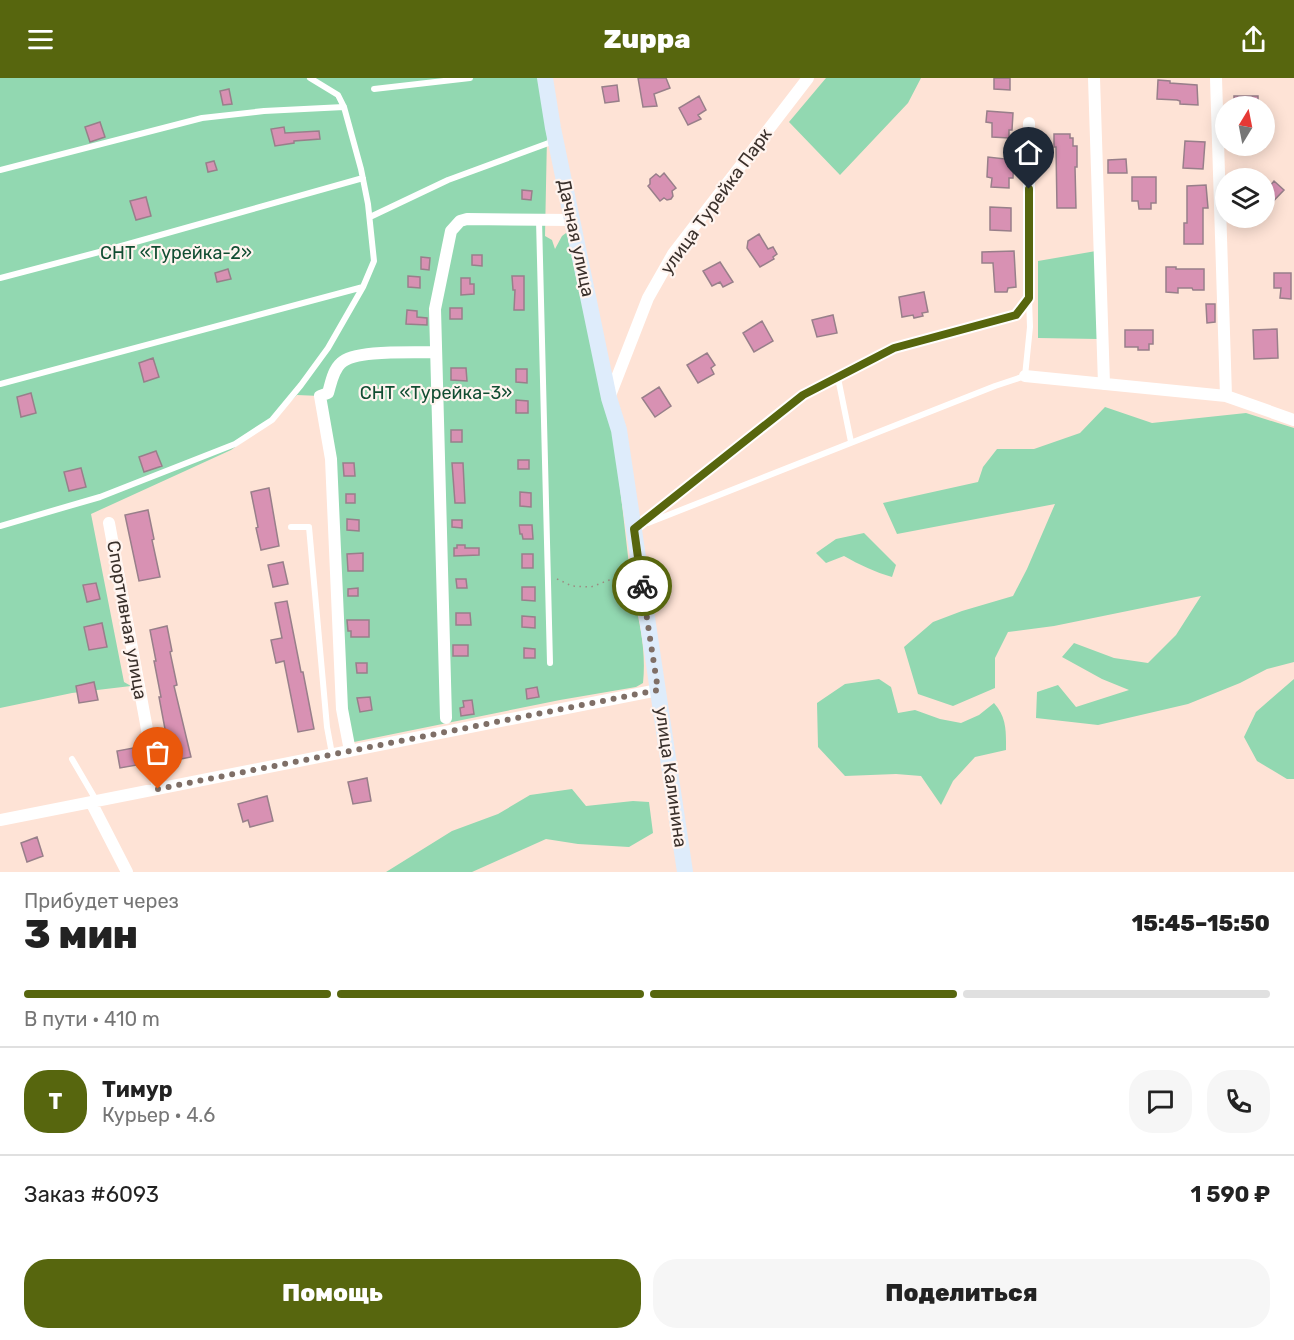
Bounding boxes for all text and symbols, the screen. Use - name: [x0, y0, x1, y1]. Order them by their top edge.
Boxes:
- icon: menu: [24, 23, 57, 56]
- text: Zuppa: [603, 23, 691, 55]
- icon: share: [1237, 23, 1270, 56]
- north arrow: [1215, 96, 1275, 156]
- map controls: [1215, 96, 1275, 228]
- street label: улица Турейка Парк: [656, 123, 777, 278]
- pin: [1003, 127, 1054, 189]
- icon: home: [1012, 136, 1045, 169]
- button: layers: [1215, 168, 1275, 228]
- street label: Дачная улица: [553, 177, 599, 299]
- park label: СНТ «Турейка-2»: [100, 242, 252, 264]
- park label: СНТ «Турейка-3»: [360, 382, 512, 404]
- street label: Спортивная улица: [102, 539, 152, 701]
- courier: [612, 556, 672, 616]
- icon: bike: [626, 570, 659, 603]
- street label: улица Калинина: [650, 705, 692, 849]
- pin: [132, 727, 183, 789]
- icon: bag: [141, 736, 174, 769]
- text: Прибудет через: [24, 889, 179, 913]
- text: 15:45–15:50: [1132, 910, 1270, 937]
- text: 3 мин: [24, 912, 138, 958]
- text: В пути · 410 m: [24, 1007, 160, 1031]
- button: chat: [1129, 1070, 1192, 1133]
- button: phone: [1207, 1070, 1270, 1133]
- text: Тимур: [102, 1076, 173, 1103]
- text: Т: [49, 1088, 62, 1115]
- text: Курьер · 4.6: [102, 1103, 215, 1127]
- text: Заказ #6093: [24, 1181, 159, 1208]
- text: 1 590 ₽: [1191, 1181, 1270, 1208]
- button: Помощь: [24, 1259, 641, 1328]
- button: Поделиться: [653, 1259, 1270, 1328]

